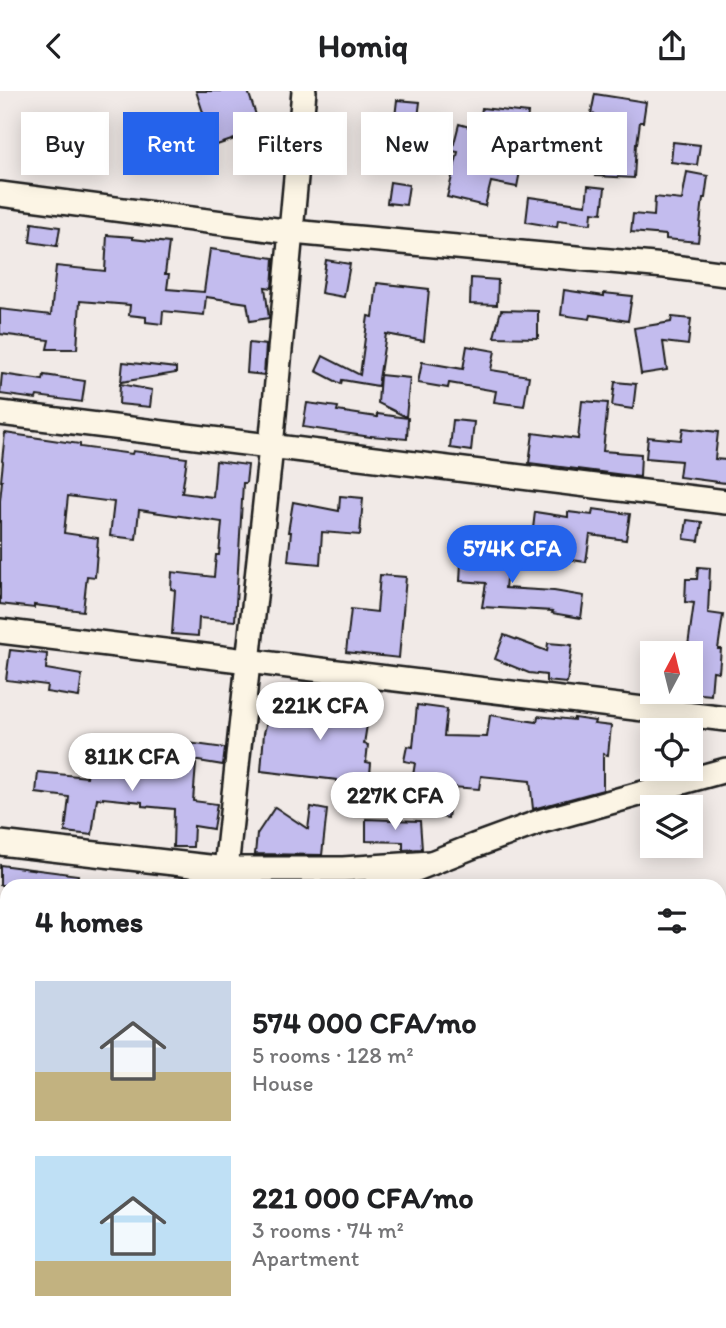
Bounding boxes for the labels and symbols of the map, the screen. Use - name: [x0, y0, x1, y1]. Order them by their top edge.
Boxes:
- pin: 574K CFA: [440, 525, 584, 585]
- north arrow: [640, 641, 704, 703]
- pin: 221K CFA: [248, 683, 392, 742]
- pin: 811K CFA: [60, 733, 204, 793]
- pin: 227K CFA: [323, 773, 467, 832]

